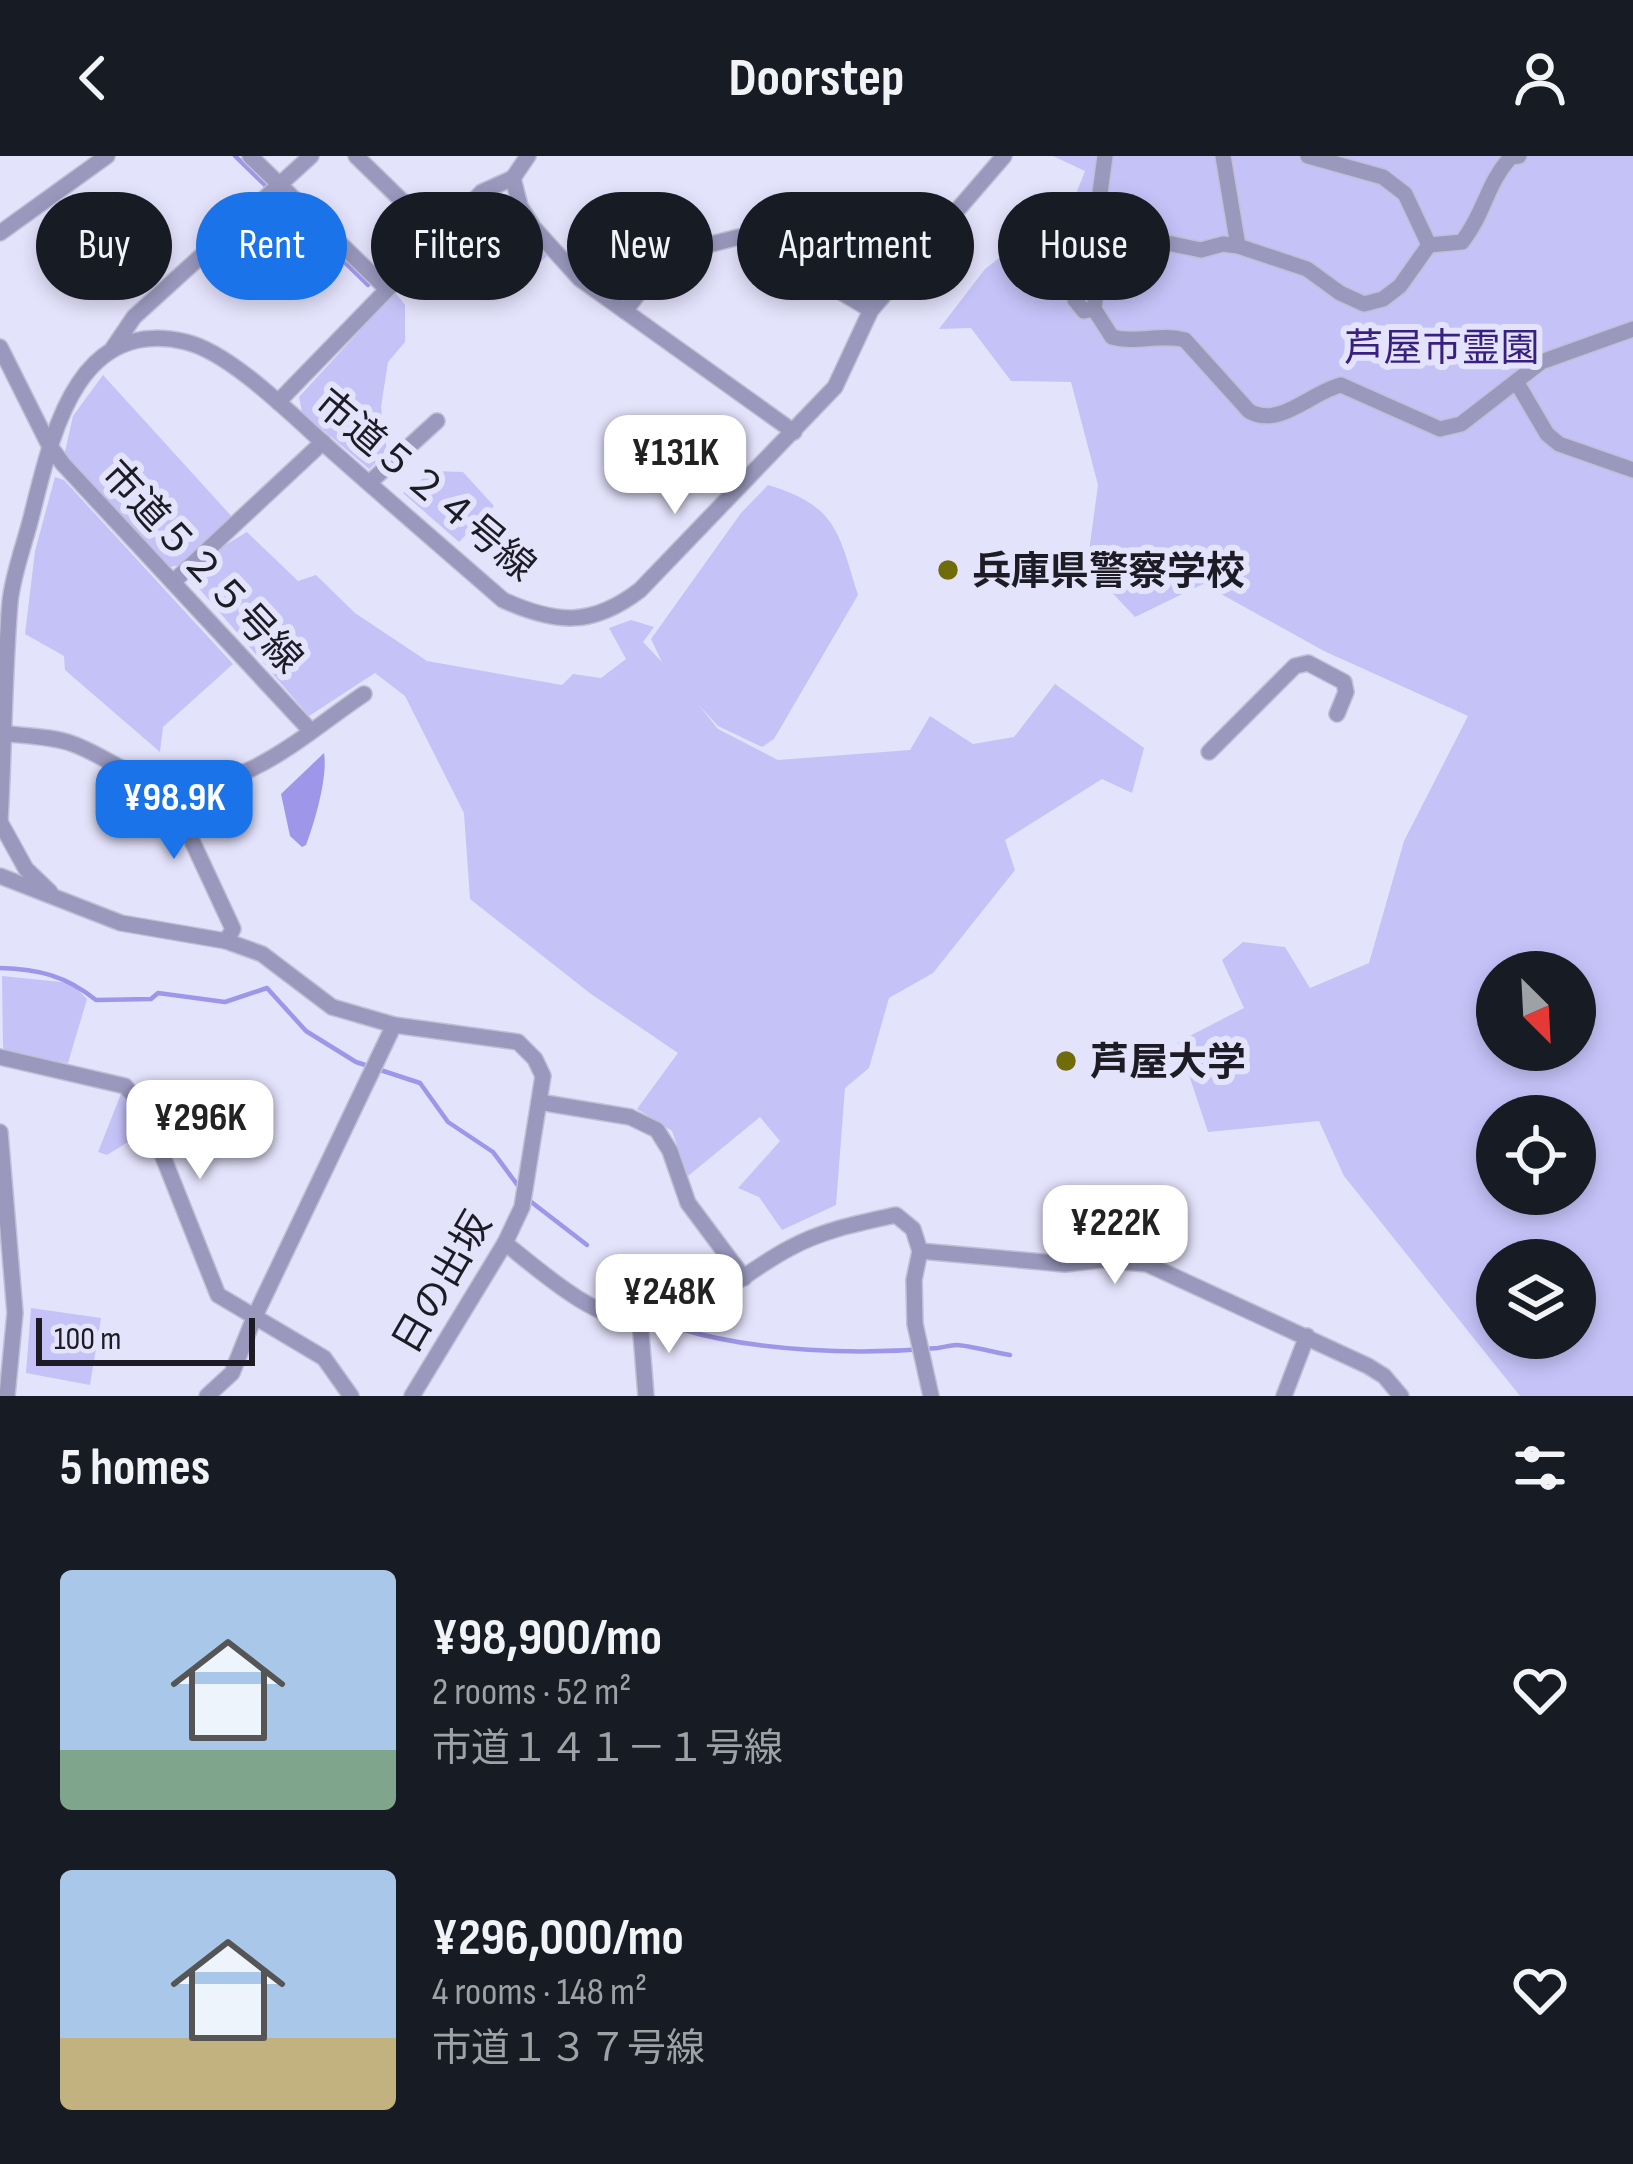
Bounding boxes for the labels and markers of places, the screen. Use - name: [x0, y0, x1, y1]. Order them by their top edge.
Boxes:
- pin: ¥131K: [591, 415, 759, 517]
- place label: 兵庫県警察学校: [972, 549, 1245, 596]
- marker: 兵庫県警察学校: [935, 557, 961, 583]
- pin: ¥98.9K: [76, 760, 272, 862]
- place label: 芦屋大学: [1090, 1040, 1246, 1087]
- marker: 芦屋大学: [1053, 1048, 1079, 1074]
- pin: ¥296K: [116, 1080, 284, 1182]
- pin: ¥222K: [1031, 1185, 1199, 1287]
- pin: ¥248K: [585, 1254, 753, 1356]

